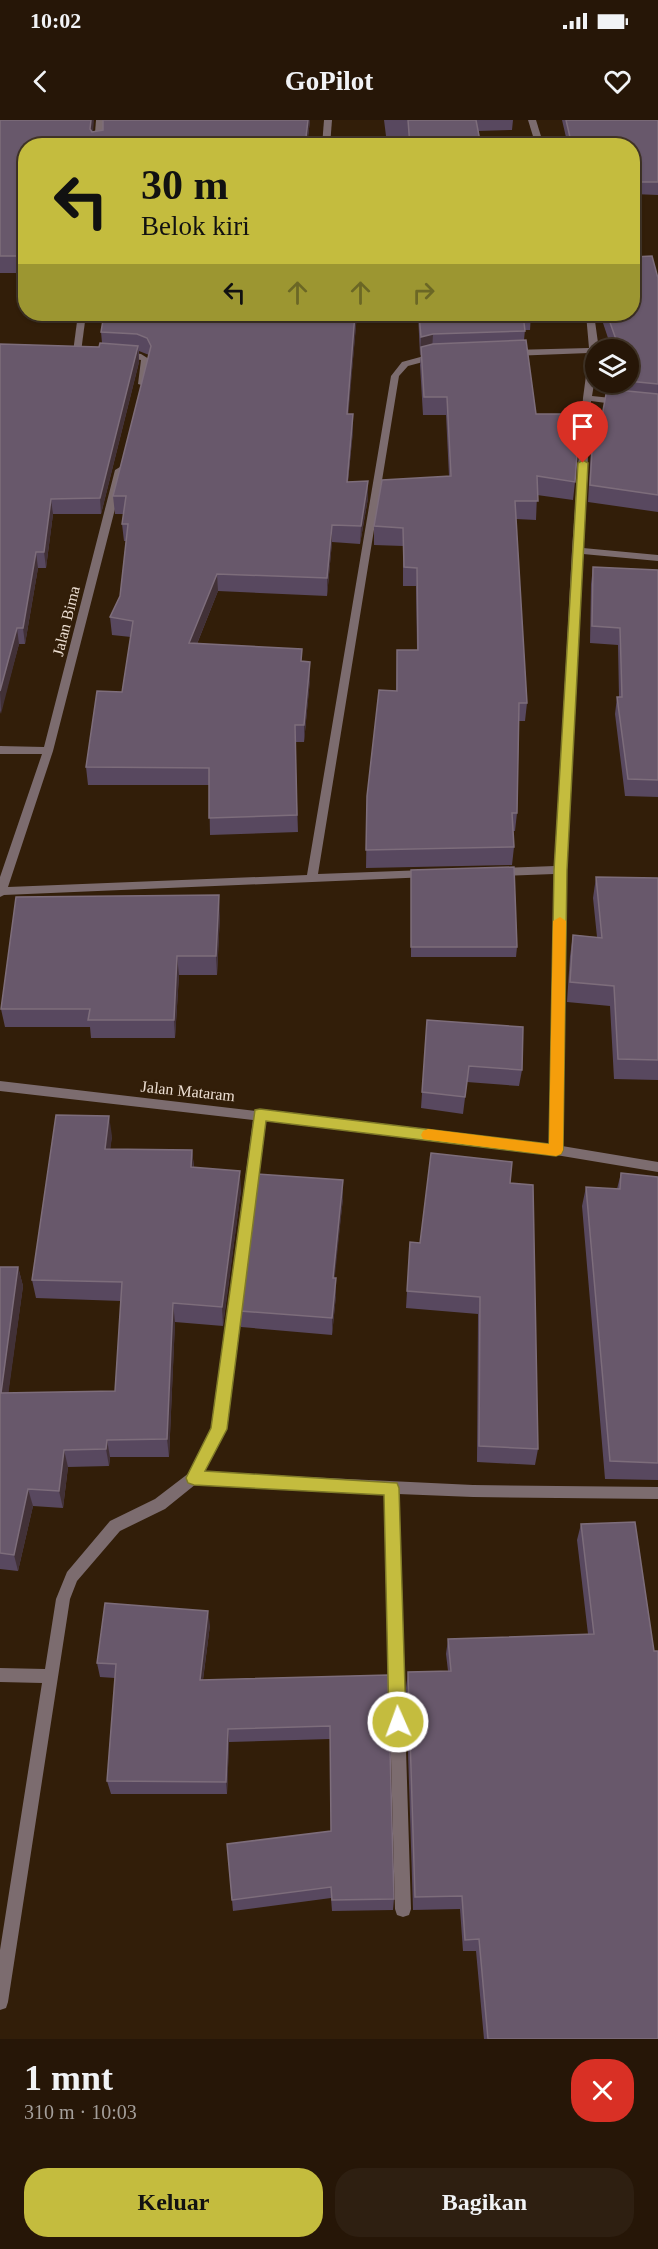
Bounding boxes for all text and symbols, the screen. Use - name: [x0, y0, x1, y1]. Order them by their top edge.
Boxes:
- text: 10:02: [30, 8, 81, 33]
- icon: back: [24, 65, 57, 98]
- icon: heart: [601, 65, 634, 98]
- text: GoPilot: [285, 66, 373, 96]
- icon: left: [42, 162, 120, 240]
- text: 30 m: [141, 162, 229, 208]
- text: Belok kiri: [141, 211, 250, 241]
- icon: left: [218, 276, 251, 309]
- icon: ahead: [281, 276, 314, 309]
- icon: ahead: [344, 276, 377, 309]
- icon: right: [407, 276, 440, 309]
- map controls: [585, 339, 639, 393]
- button: layers: [585, 339, 639, 393]
- pin: [557, 401, 608, 463]
- icon: arrive: [566, 410, 599, 443]
- street label: Jalan Bima: [49, 584, 83, 658]
- street label: Jalan Mataram: [140, 1078, 236, 1104]
- position arrow: [366, 1690, 430, 1754]
- text: 1 mnt: [24, 2058, 113, 2098]
- button: close: [571, 2059, 634, 2122]
- text: 310 m · 10:03: [24, 2101, 137, 2123]
- button: Keluar: [24, 2168, 323, 2237]
- button: Bagikan: [335, 2168, 634, 2237]

